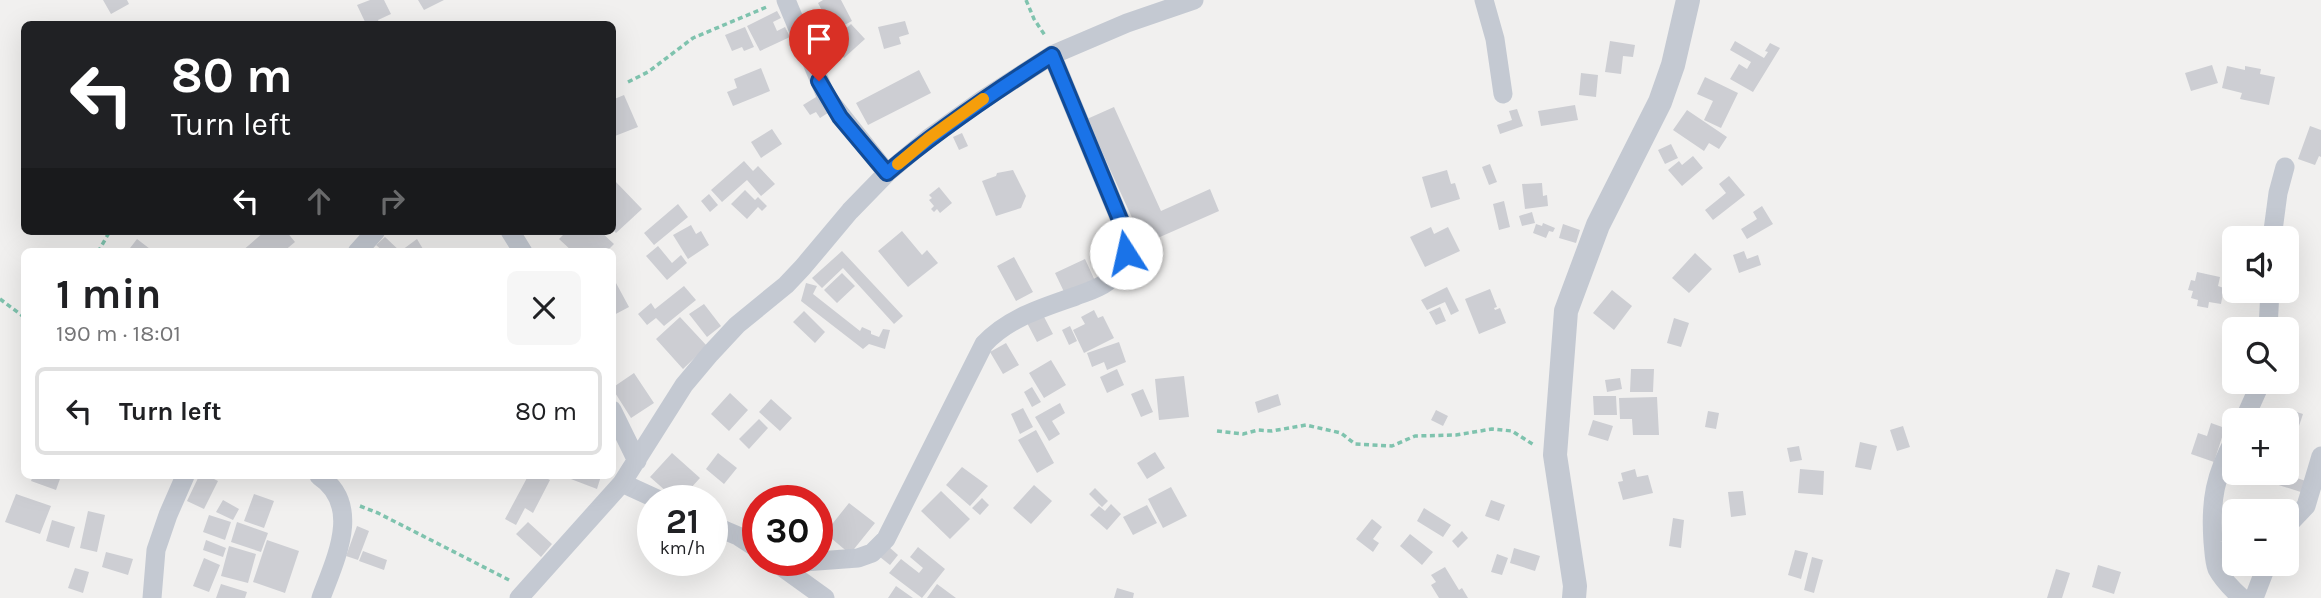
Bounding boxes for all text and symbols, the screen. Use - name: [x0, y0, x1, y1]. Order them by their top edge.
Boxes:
- pin: [789, 9, 849, 81]
- icon: arrive: [800, 20, 838, 58]
- text: 80 m: [171, 47, 293, 104]
- icon: left: [56, 49, 147, 140]
- text: Turn left: [171, 106, 291, 143]
- icon: left: [227, 182, 265, 220]
- icon: ahead: [300, 182, 338, 220]
- icon: right: [373, 182, 411, 220]
- position arrow: [1089, 216, 1163, 290]
- map controls: [2222, 226, 2299, 576]
- button: sound: [2222, 226, 2299, 303]
- text: 1 min: [56, 269, 161, 319]
- button: close: [507, 271, 581, 345]
- button: search: [2222, 317, 2299, 394]
- text: 190 m · 18:01: [56, 320, 181, 347]
- icon: left: [60, 392, 98, 430]
- text: Turn left: [119, 396, 221, 427]
- text: 80 m: [515, 396, 577, 427]
- button: +: [2222, 408, 2299, 485]
- speed limit sign: 30: [742, 485, 833, 576]
- button: −: [2222, 499, 2299, 576]
- text: 21: [666, 501, 699, 542]
- text: km/h: [660, 537, 705, 559]

